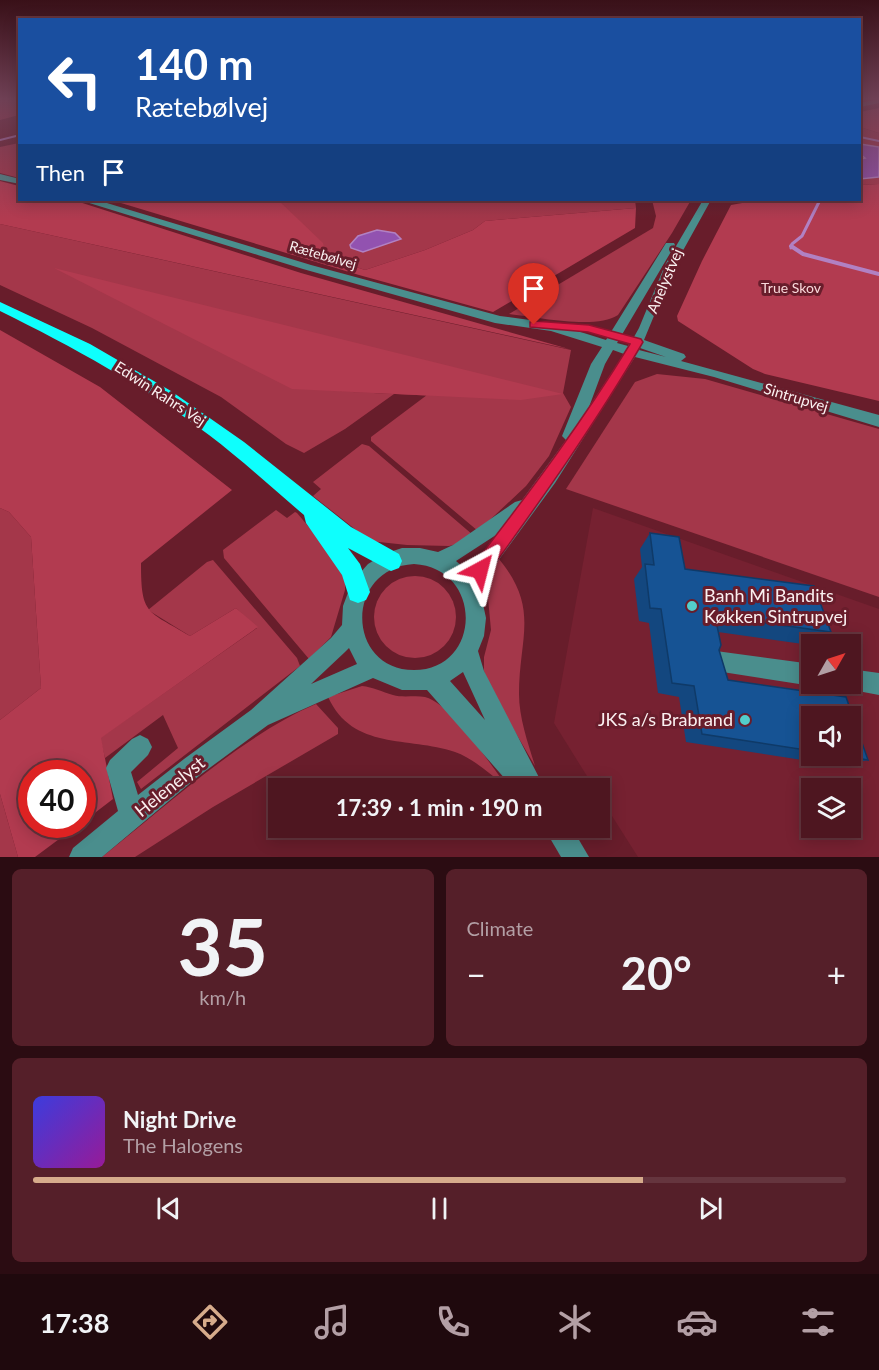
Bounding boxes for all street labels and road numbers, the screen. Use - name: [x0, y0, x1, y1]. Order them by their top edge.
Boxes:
- street label: Rætebølvej: [288, 237, 359, 272]
- street label: Anelystvej: [642, 246, 686, 316]
- street label: Edwin Rahrs Vej: [112, 357, 210, 429]
- street label: Sintrupvej: [762, 379, 831, 415]
- street label: Helenelyst: [130, 751, 209, 821]

